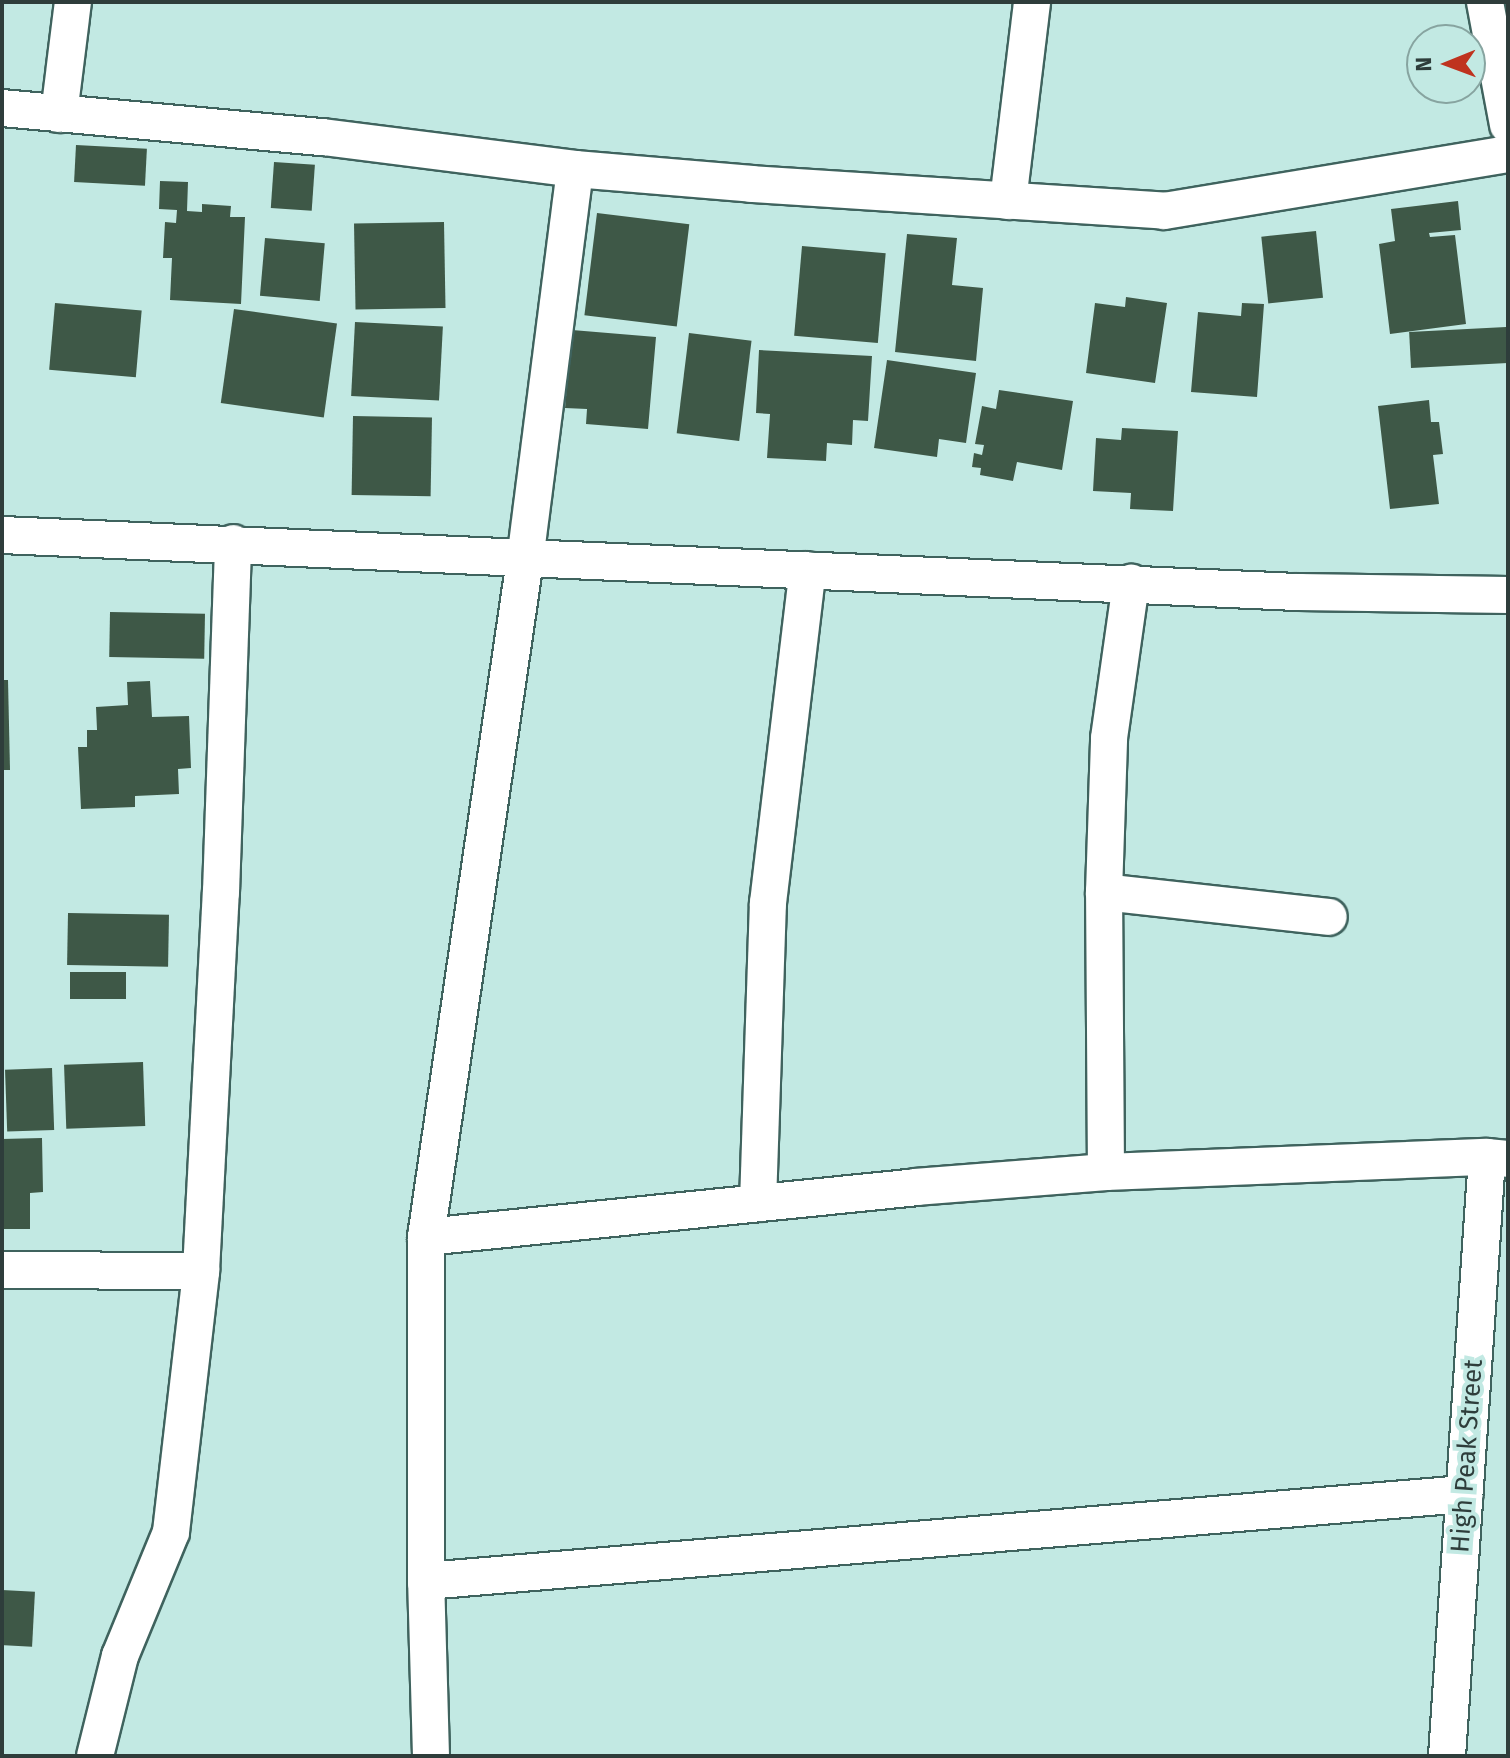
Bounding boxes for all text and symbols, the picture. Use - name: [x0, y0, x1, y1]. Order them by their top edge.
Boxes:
- north arrow: [1406, 24, 1486, 104]
- text: N: [1410, 57, 1437, 72]
- street label: High Peak Street: [1445, 1358, 1489, 1554]

